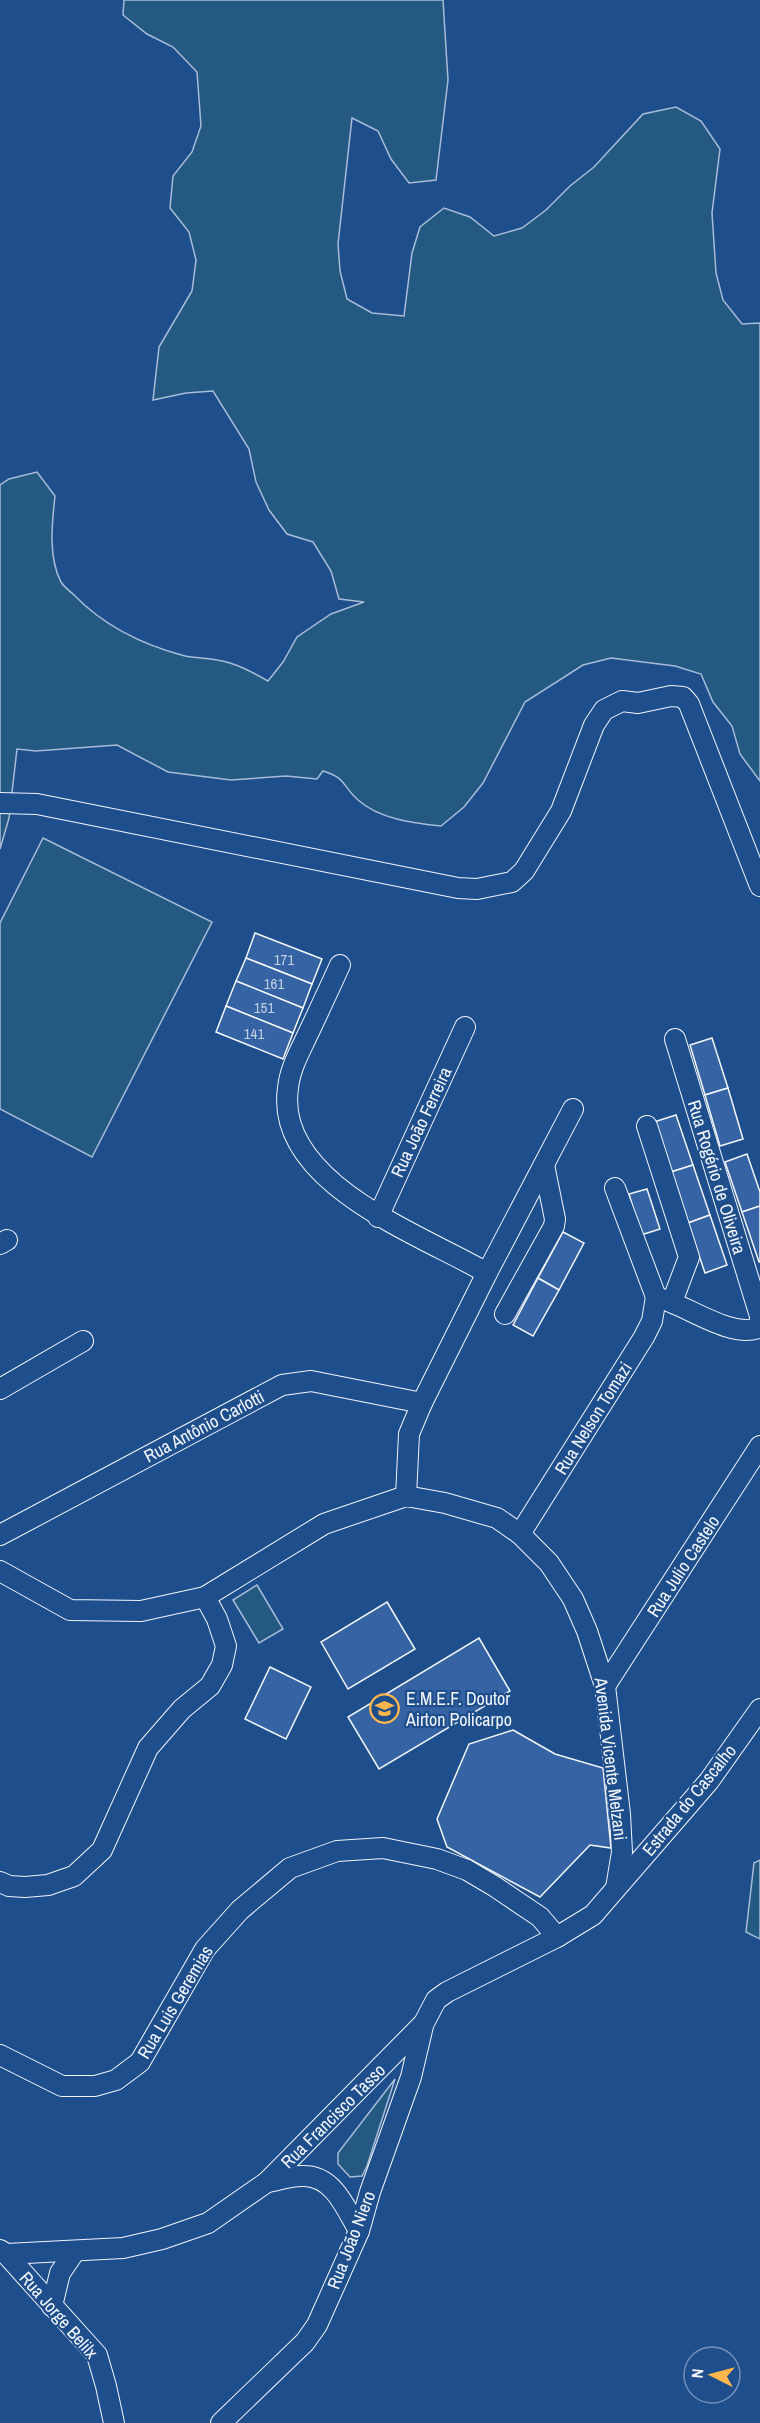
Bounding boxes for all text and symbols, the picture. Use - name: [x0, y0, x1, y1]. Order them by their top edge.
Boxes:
- house number: 171: [274, 949, 294, 970]
- house number: 161: [264, 973, 284, 994]
- house number: 151: [254, 997, 274, 1018]
- house number: 141: [244, 1023, 264, 1044]
- street label: Rua João Ferreira: [385, 1063, 457, 1181]
- street label: Rua Rogério de Oliveira: [682, 1097, 752, 1257]
- street label: Rua Nelson Tomazi: [548, 1357, 638, 1479]
- street label: Rua Antônio Carlotti: [139, 1384, 269, 1468]
- street label: Rua Julio Castelo: [641, 1510, 725, 1622]
- street label: Avenida Vicente Melzani: [589, 1675, 633, 1842]
- place label: E.M.E.F. Doutor Airton Policarpo: [405, 1686, 512, 1732]
- school or university icon: E.M.E.F. Doutor Airton Policarpo: [369, 1692, 401, 1724]
- street label: Estrada do Cascalho: [636, 1739, 742, 1861]
- street label: Rua Luis Geremias: [131, 1941, 219, 2063]
- street label: Rua Francisco Tasso: [275, 2058, 391, 2174]
- street label: Rua João Niero: [321, 2187, 381, 2293]
- street label: Rua Jorge Belilx: [14, 2266, 104, 2365]
- north arrow: [682, 2345, 742, 2405]
- text: N: [686, 2368, 709, 2379]

